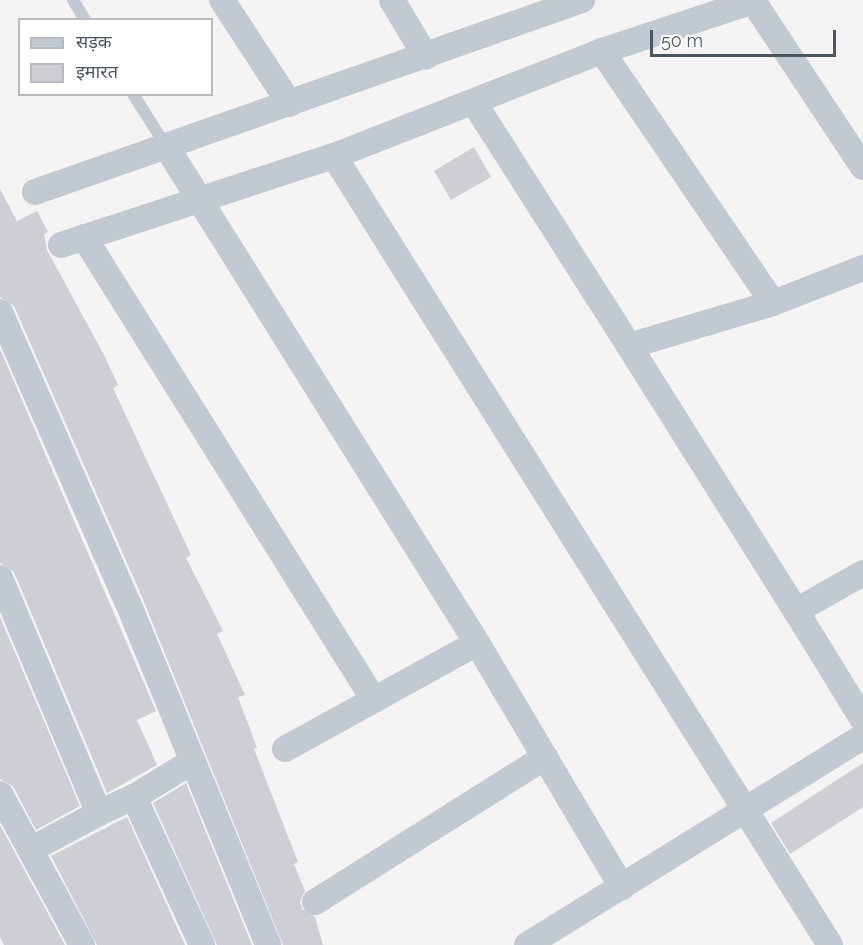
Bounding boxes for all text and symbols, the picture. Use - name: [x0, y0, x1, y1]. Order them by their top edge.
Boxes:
- legend: [18, 18, 213, 96]
- scale bar: [653, 18, 839, 56]
- text: 50 m: [661, 30, 703, 51]
- text: सड़क: [76, 31, 112, 52]
- text: इमारत: [76, 61, 118, 82]

